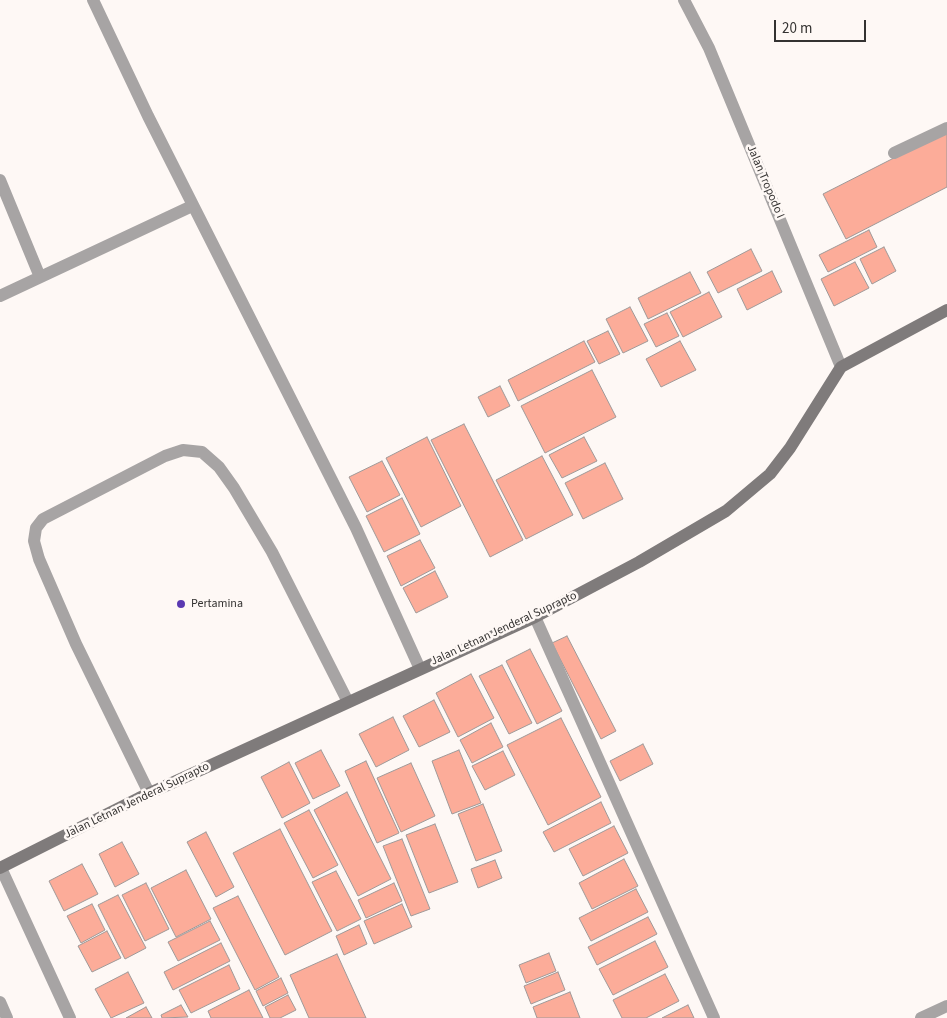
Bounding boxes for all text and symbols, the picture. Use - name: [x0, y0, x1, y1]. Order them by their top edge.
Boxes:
- scale bar: [777, 10, 870, 42]
- text: 20 m: [782, 18, 812, 39]
- street label: Jalan Tropodo I: [743, 143, 787, 221]
- street label: Jalan Letnan Jenderal Suprapto: [429, 589, 579, 669]
- place label: Pertamina: [191, 597, 243, 611]
- marker: Pertamina: [175, 598, 187, 610]
- street label: Jalan Letnan Jenderal Suprapto: [62, 760, 212, 842]

